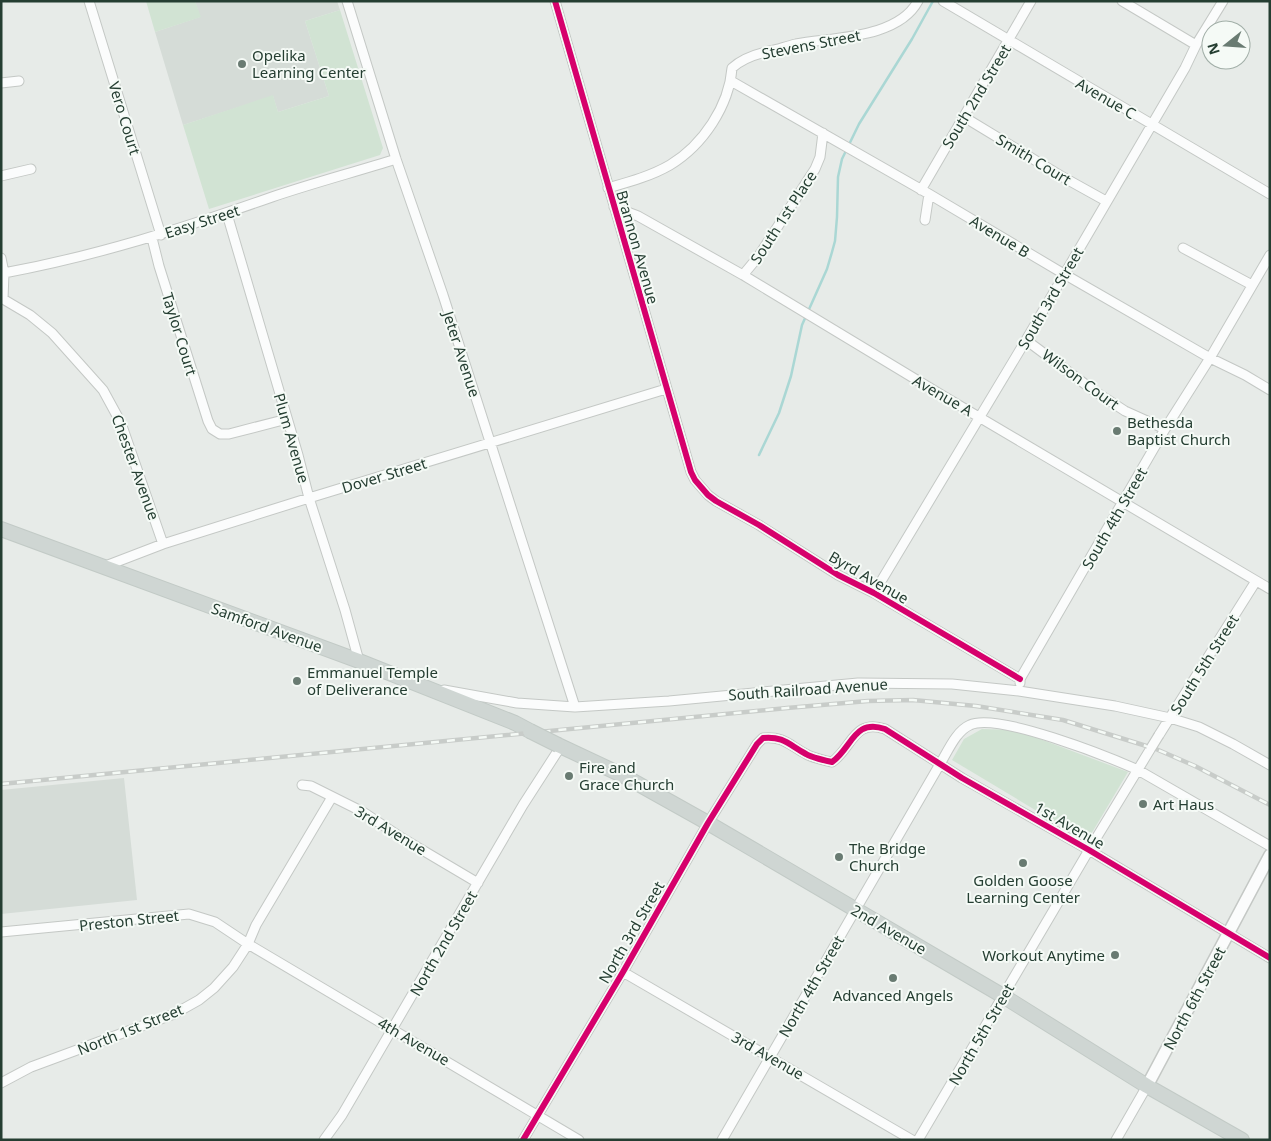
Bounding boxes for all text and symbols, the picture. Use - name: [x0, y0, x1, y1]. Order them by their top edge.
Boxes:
- north arrow: [1201, 20, 1251, 70]
- street label: Stevens Street: [760, 25, 863, 63]
- street label: South 2nd Street: [937, 40, 1015, 152]
- text: N: [1202, 41, 1224, 57]
- place label: Opelika Learning Center: [252, 45, 366, 82]
- marker: Opelika Learning Center: [236, 58, 248, 70]
- street label: Avenue C: [1072, 73, 1140, 123]
- street label: Vero Court: [104, 79, 146, 158]
- street label: Smith Court: [993, 129, 1076, 190]
- street label: South 1st Place: [745, 167, 821, 267]
- street label: Brannon Avenue: [612, 188, 664, 306]
- street label: Easy Street: [162, 199, 242, 242]
- street label: Avenue B: [966, 210, 1034, 262]
- street label: South 3rd Street: [1013, 243, 1088, 353]
- street label: Taylor Court: [158, 290, 202, 378]
- street label: Jeter Avenue: [438, 307, 485, 400]
- street label: Wilson Court: [1038, 344, 1124, 414]
- street label: Avenue A: [909, 370, 977, 420]
- street label: Plum Avenue: [270, 391, 314, 485]
- street label: Chester Avenue: [108, 411, 164, 523]
- place label: Bethesda Baptist Church: [1127, 412, 1231, 449]
- marker: Bethesda Baptist Church: [1111, 425, 1123, 437]
- street label: Dover Street: [339, 452, 429, 497]
- street label: South 4th Street: [1077, 463, 1152, 572]
- street label: Byrd Avenue: [825, 546, 913, 608]
- street label: Samford Avenue: [209, 598, 325, 656]
- street label: South 5th Street: [1165, 610, 1243, 718]
- place label: Emmanuel Temple of Deliverance: [307, 662, 438, 699]
- street label: South Railroad Avenue: [728, 673, 888, 705]
- marker: Emmanuel Temple of Deliverance: [291, 675, 303, 687]
- place label: Fire and Grace Church: [579, 757, 674, 794]
- marker: Fire and Grace Church: [563, 770, 575, 782]
- place label: Art Haus: [1153, 794, 1214, 814]
- street label: 1st Avenue: [1031, 797, 1109, 853]
- marker: Art Haus: [1137, 798, 1149, 810]
- street label: 3rd Avenue: [351, 801, 431, 859]
- place label: The Bridge Church: [849, 838, 926, 875]
- marker: The Bridge Church: [833, 851, 845, 863]
- marker: Golden Goose Learning Center: [1017, 857, 1029, 869]
- place label: Golden Goose Learning Center: [966, 870, 1080, 907]
- street label: North 3rd Street: [594, 877, 669, 987]
- street label: North 2nd Street: [405, 886, 481, 999]
- street label: 2nd Avenue: [848, 899, 930, 959]
- street label: Preston Street: [78, 905, 180, 935]
- street label: North 4th Street: [774, 931, 849, 1040]
- street label: North 6th Street: [1158, 942, 1230, 1053]
- place label: Workout Anytime: [982, 945, 1105, 965]
- marker: Workout Anytime: [1109, 949, 1121, 961]
- marker: Advanced Angels: [887, 972, 899, 984]
- street label: North 5th Street: [944, 979, 1019, 1088]
- place label: Advanced Angels: [833, 985, 953, 1005]
- street label: North 1st Street: [74, 998, 186, 1059]
- street label: 4th Avenue: [374, 1012, 454, 1070]
- street label: 3rd Avenue: [728, 1026, 808, 1084]

